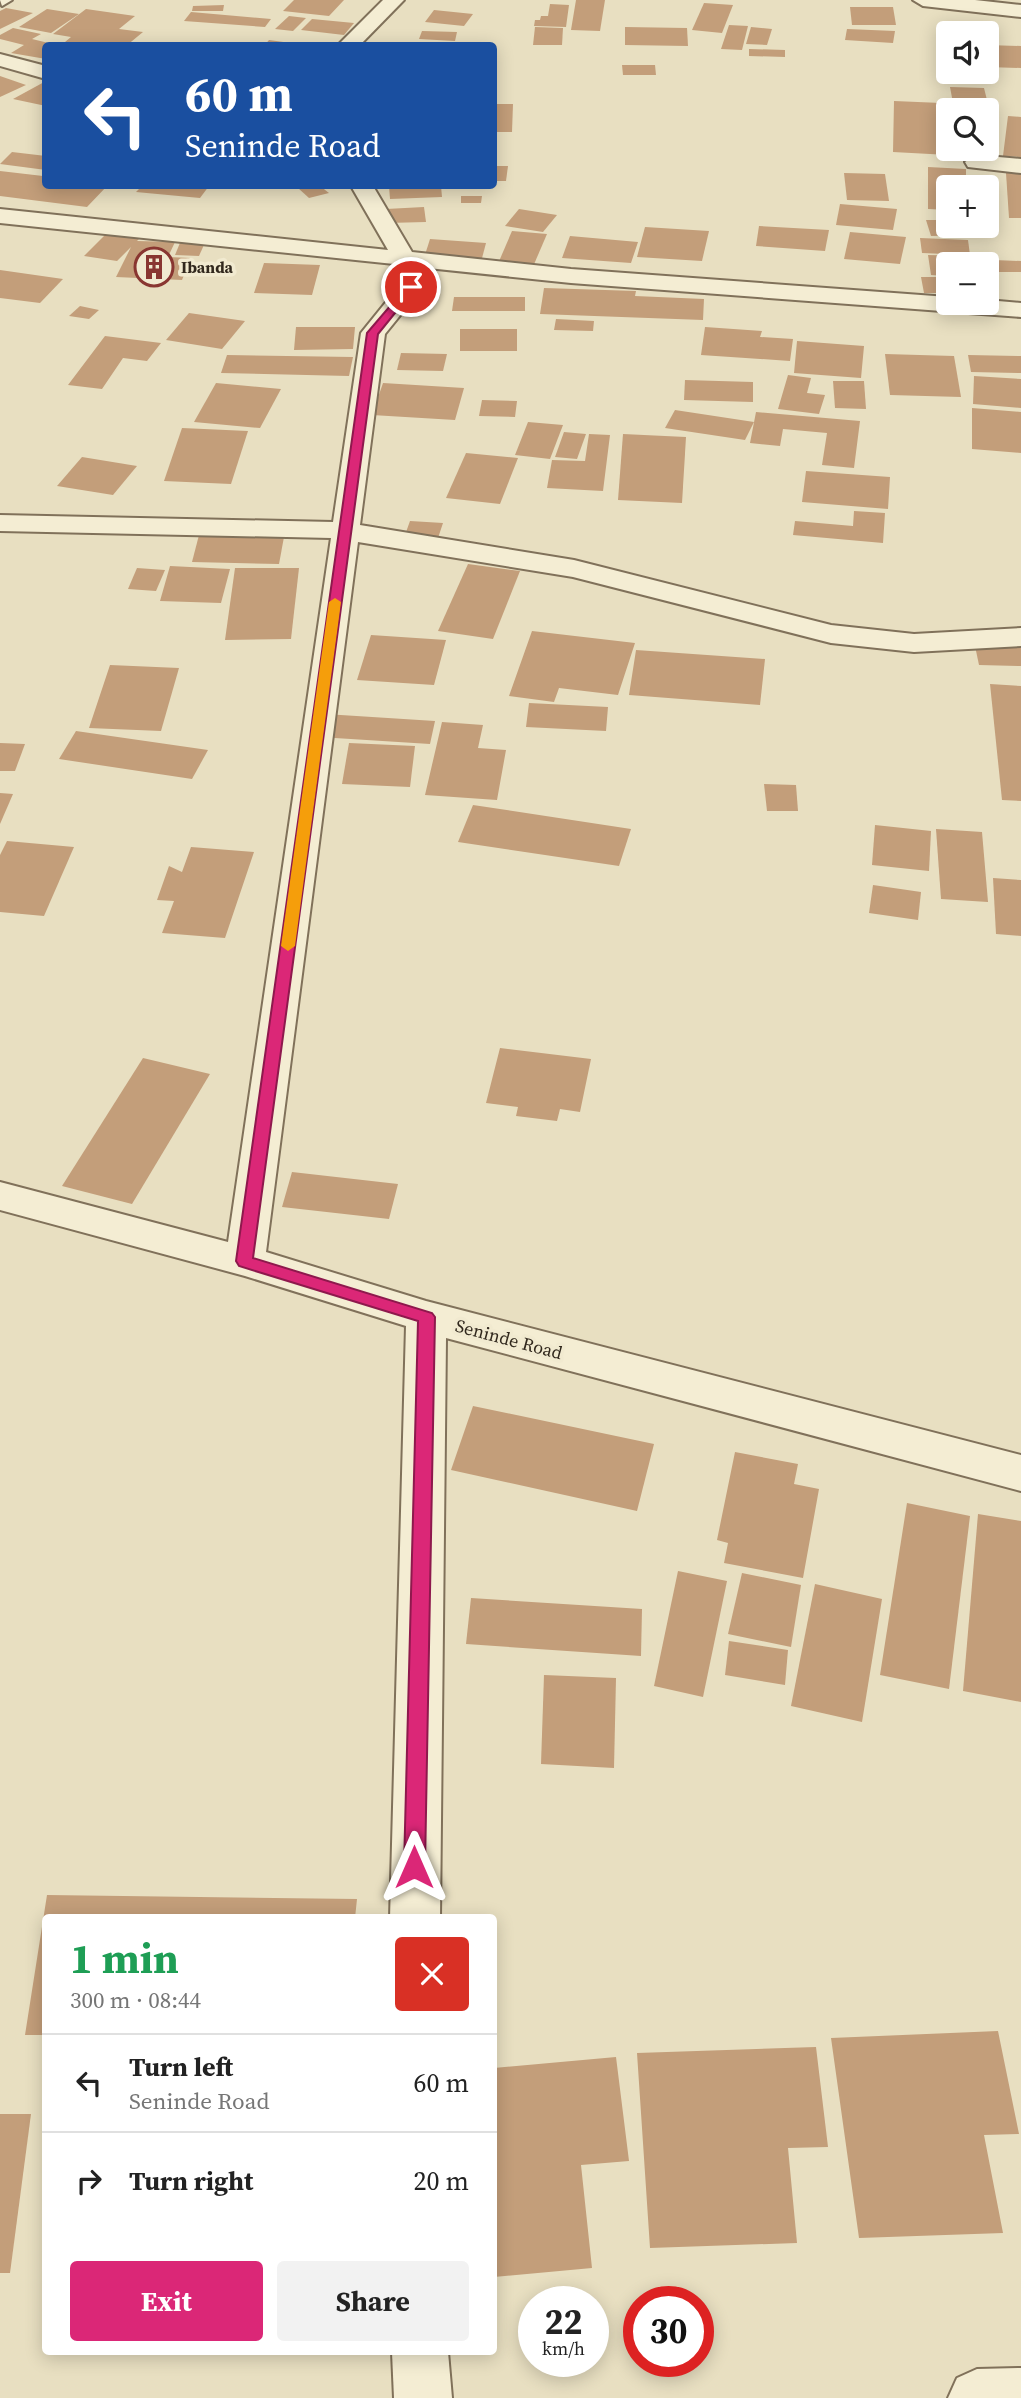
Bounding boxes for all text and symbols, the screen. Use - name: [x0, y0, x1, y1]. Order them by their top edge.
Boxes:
- map controls: [936, 21, 999, 315]
- button: sound: [936, 21, 999, 84]
- text: 60 m: [185, 60, 293, 127]
- icon: left: [70, 70, 161, 161]
- button: search: [936, 98, 999, 161]
- text: Seninde Road: [185, 124, 380, 168]
- button: +: [936, 175, 999, 238]
- building icon: Ibanda: [133, 246, 175, 288]
- button: −: [936, 252, 999, 315]
- place label: Ibanda: [181, 256, 234, 278]
- pin: [381, 257, 441, 317]
- icon: arrive: [392, 268, 430, 306]
- street label: Seninde Road: [453, 1313, 565, 1365]
- position arrow: [377, 1830, 451, 1904]
- text: 1 min: [70, 1929, 179, 1987]
- button: close: [395, 1937, 469, 2011]
- text: 300 m · 08:44: [70, 1984, 201, 2016]
- text: Turn left: [129, 2049, 233, 2085]
- icon: left: [70, 2064, 108, 2102]
- text: 60 m: [414, 2065, 469, 2101]
- text: Seninde Road: [129, 2085, 269, 2117]
- icon: right: [70, 2162, 108, 2200]
- text: Turn right: [129, 2163, 253, 2199]
- text: 20 m: [414, 2163, 469, 2199]
- button: Exit: [70, 2261, 263, 2341]
- button: Share: [277, 2261, 469, 2341]
- speed limit sign: 30: [623, 2286, 714, 2377]
- text: 22: [545, 2298, 582, 2346]
- text: km/h: [542, 2336, 585, 2361]

